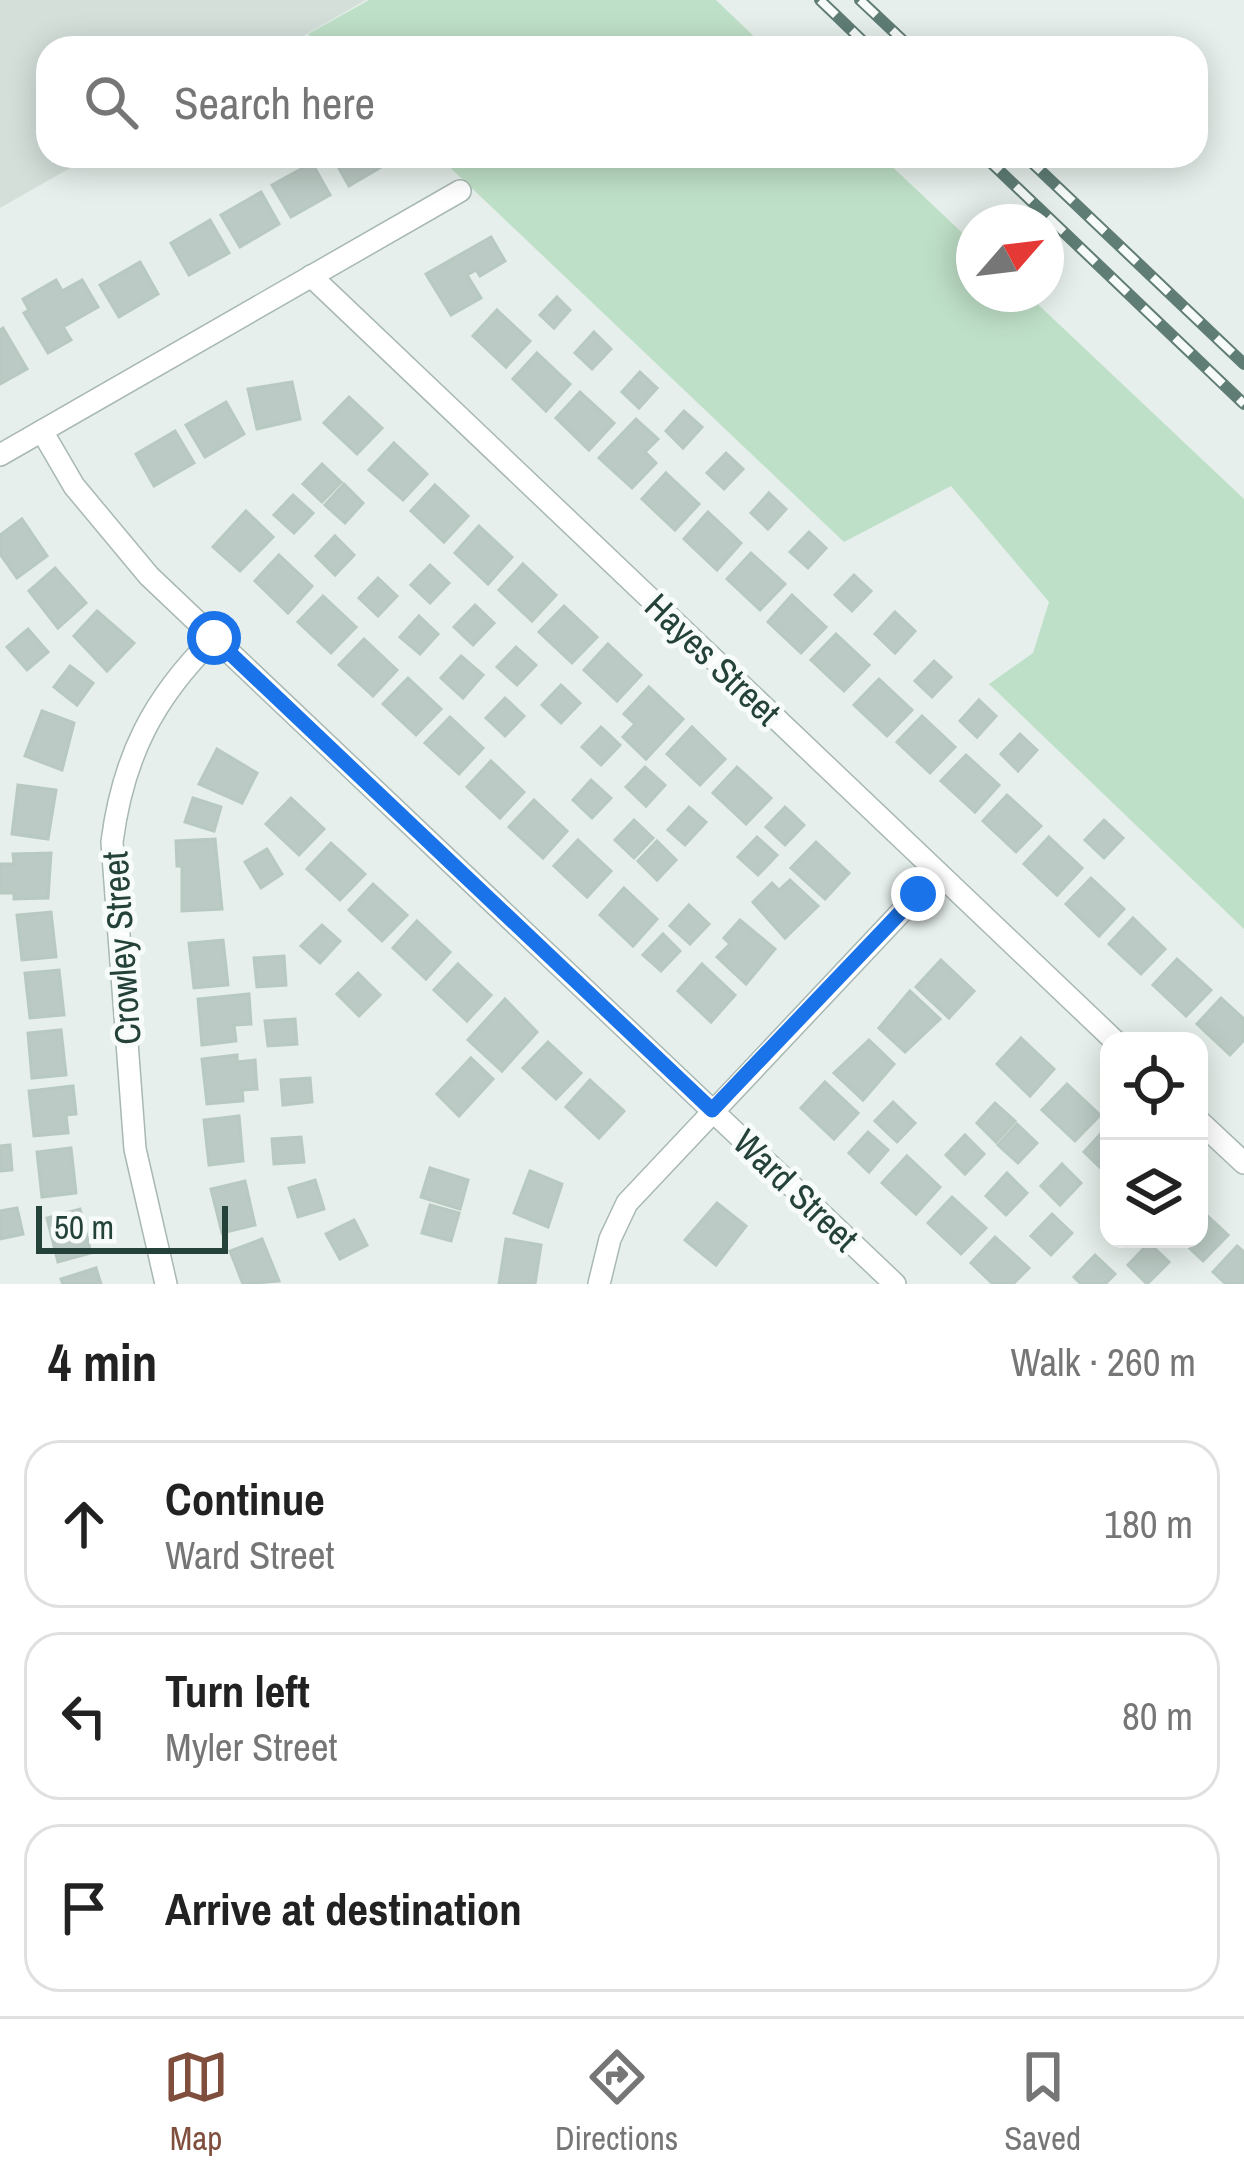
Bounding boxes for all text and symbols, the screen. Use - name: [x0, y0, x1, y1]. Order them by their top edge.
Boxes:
- search box: [36, 36, 1208, 168]
- icon: search: [78, 69, 144, 135]
- text: Search here: [174, 72, 375, 133]
- north arrow: [956, 204, 1064, 312]
- street label: Hayes Street: [635, 582, 791, 736]
- route start: [187, 611, 241, 665]
- street label: Crowley Street: [90, 850, 152, 1046]
- route end: [891, 867, 945, 921]
- map controls: [1100, 1032, 1208, 1248]
- button: locate: [1100, 1032, 1208, 1140]
- street label: Ward Street: [723, 1118, 869, 1262]
- button: layers: [1100, 1140, 1208, 1248]
- scale bar: [36, 1200, 228, 1253]
- text: 50 m: [54, 1205, 114, 1249]
- text: 4 min: [48, 1328, 157, 1397]
- text: Walk · 260 m: [1011, 1336, 1196, 1388]
- text: Continue: [165, 1468, 325, 1529]
- icon: ahead: [51, 1491, 117, 1557]
- text: 180 m: [1104, 1498, 1193, 1550]
- text: Ward Street: [165, 1529, 334, 1581]
- text: Turn left: [165, 1660, 310, 1721]
- icon: left: [51, 1683, 117, 1749]
- text: 80 m: [1122, 1690, 1193, 1742]
- text: Myler Street: [165, 1721, 337, 1773]
- icon: arrive: [51, 1875, 117, 1941]
- text: Arrive at destination: [165, 1878, 522, 1939]
- tab: Map: [163, 2044, 229, 2160]
- tab: Directions: [555, 2044, 678, 2160]
- tab: Saved: [1004, 2044, 1081, 2160]

